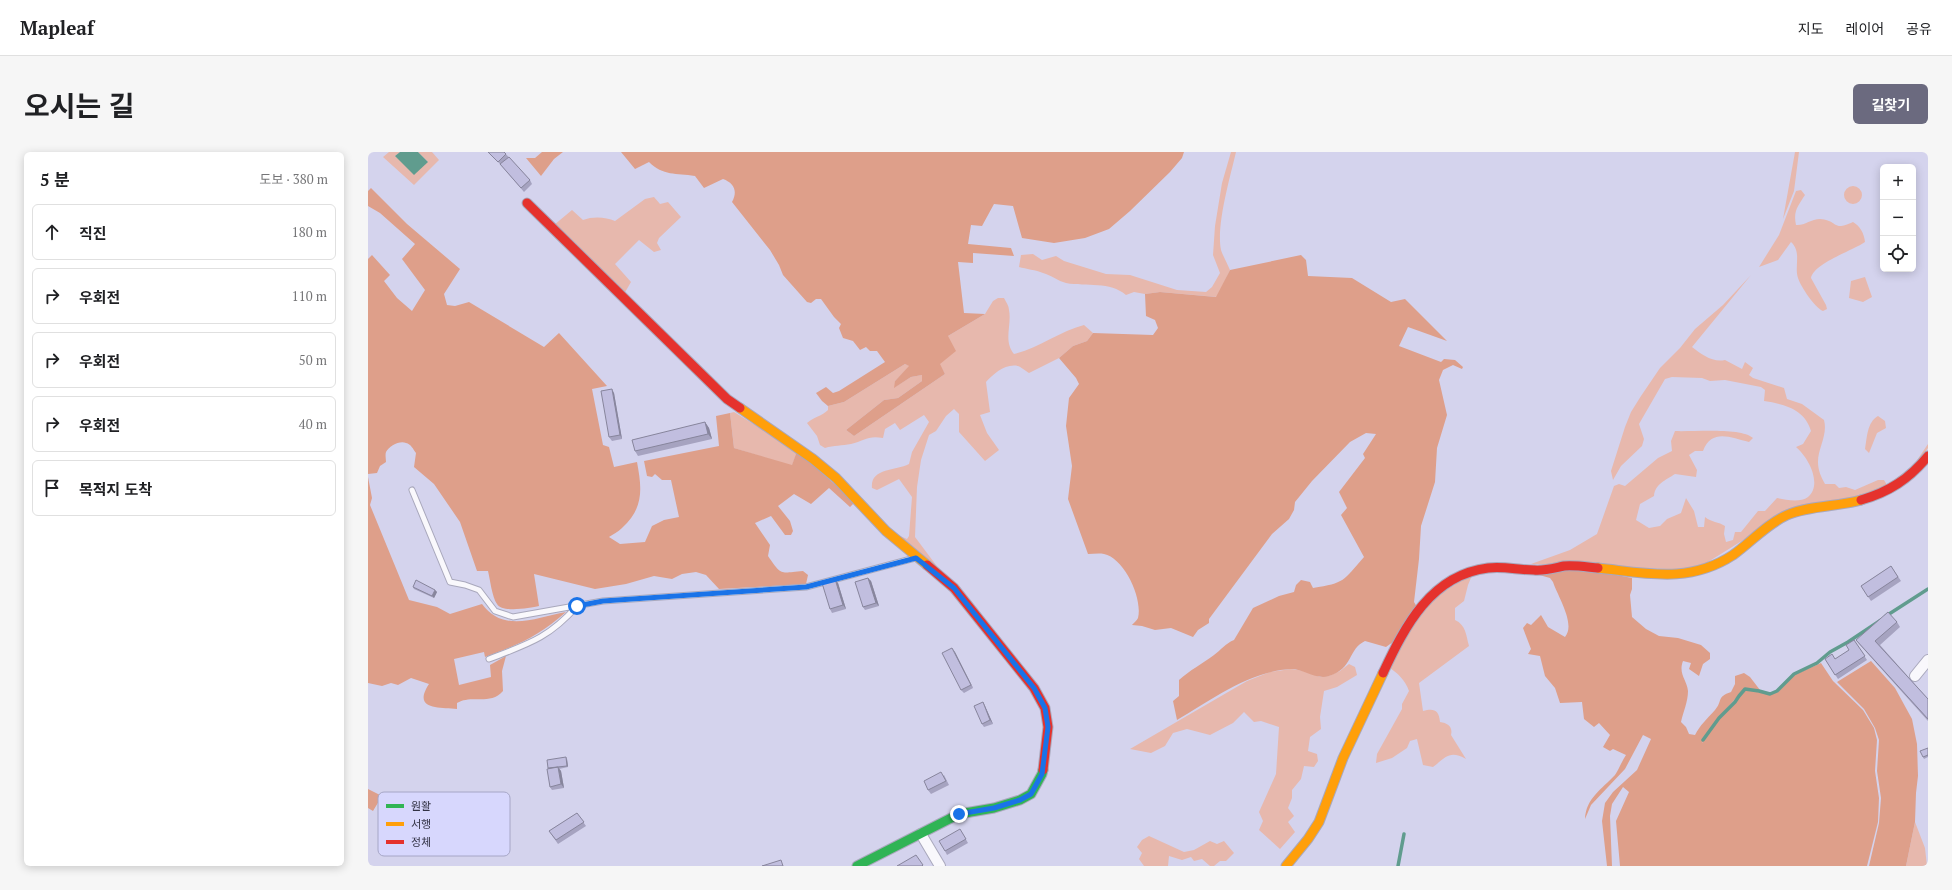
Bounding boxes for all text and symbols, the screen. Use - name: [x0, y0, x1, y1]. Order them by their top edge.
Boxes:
- text: Mapleaf: [20, 15, 94, 40]
- text: 지도: [1798, 19, 1824, 38]
- text: 레이어: [1846, 19, 1884, 38]
- text: 공유: [1906, 19, 1932, 38]
- button: 길찾기: [1853, 84, 1928, 124]
- text: 오시는 길: [24, 87, 135, 124]
- map controls: [1880, 164, 1916, 272]
- button: +: [1880, 164, 1916, 200]
- text: 5 분: [40, 168, 70, 191]
- text: 도보 · 380 m: [259, 170, 328, 188]
- button: −: [1880, 200, 1916, 236]
- icon: ahead: [41, 221, 63, 243]
- text: 직진: [79, 223, 107, 243]
- text: 180 m: [292, 223, 327, 241]
- button: locate: [1880, 236, 1916, 272]
- icon: right: [41, 285, 63, 307]
- text: 우회전: [79, 287, 120, 307]
- text: 110 m: [292, 287, 327, 305]
- icon: right: [41, 349, 63, 371]
- text: 우회전: [79, 351, 120, 371]
- text: 50 m: [299, 351, 327, 369]
- icon: right: [41, 413, 63, 435]
- text: 우회전: [79, 415, 120, 435]
- text: 40 m: [299, 415, 327, 433]
- icon: arrive: [41, 477, 63, 499]
- text: 목적지 도착: [79, 479, 152, 499]
- route start: [568, 597, 586, 615]
- legend: [378, 792, 510, 856]
- text: 원활: [411, 799, 431, 813]
- route end: [950, 805, 968, 823]
- text: 서행: [411, 817, 431, 831]
- text: 정체: [411, 835, 431, 849]

